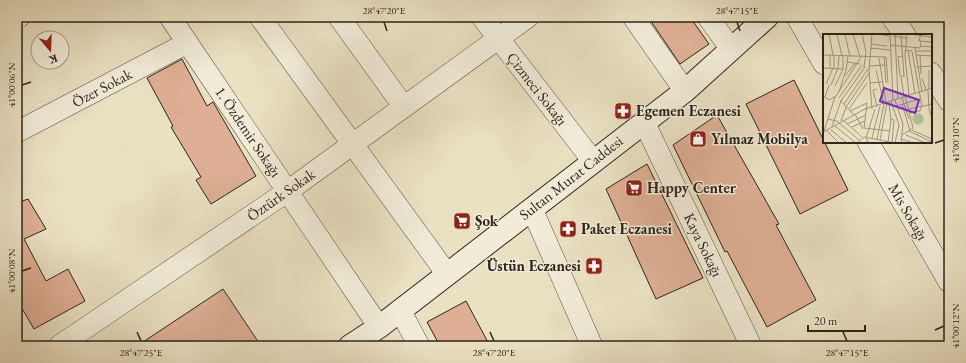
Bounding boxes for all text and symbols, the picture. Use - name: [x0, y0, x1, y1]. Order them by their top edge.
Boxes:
- text: 28°47'20"E: [363, 4, 406, 17]
- text: 28°47'15"E: [716, 4, 759, 17]
- north arrow: [30, 30, 70, 70]
- inset map: [823, 34, 932, 143]
- street label: Çizmeci Sokağı: [503, 48, 572, 129]
- text: K: [46, 51, 60, 68]
- text: 41°00'06"N: [5, 62, 18, 107]
- street label: Özer Sokak: [69, 63, 136, 111]
- street label: 1. Özdemir Sokağı: [211, 83, 286, 181]
- pharmacy icon: Egemen Eczanesi: [613, 101, 633, 121]
- place label: Egemen Eczanesi: [636, 101, 742, 120]
- text: 41°00'10"N: [949, 117, 962, 162]
- shop icon: Yılmaz Mobilya: [688, 129, 708, 149]
- place label: Yılmaz Mobilya: [711, 129, 808, 148]
- street label: Sultan Murat Caddesi: [515, 131, 627, 224]
- street label: Öztürk Sokak: [243, 164, 319, 225]
- supermarket icon: Happy Center: [624, 178, 644, 198]
- place label: Happy Center: [647, 178, 737, 197]
- street label: Mis Sokağı: [885, 180, 932, 244]
- street label: Kaya Sokağı: [680, 210, 727, 280]
- supermarket icon: Şok: [452, 211, 472, 231]
- place label: Şok: [475, 211, 499, 230]
- pharmacy icon: Paket Eczanesi: [558, 219, 578, 239]
- place label: Paket Eczanesi: [581, 219, 673, 238]
- text: 41°00'08"N: [5, 248, 18, 293]
- place label: Üstün Eczanesi: [487, 256, 582, 275]
- pharmacy icon: Üstün Eczanesi: [584, 256, 604, 276]
- text: 41°00'12"N: [949, 303, 962, 348]
- scale bar: [808, 307, 865, 333]
- text: 20 m: [814, 313, 838, 329]
- text: 28°47'25"E: [120, 346, 163, 359]
- text: 28°47'20"E: [473, 346, 516, 359]
- text: 28°47'15"E: [826, 346, 869, 359]

